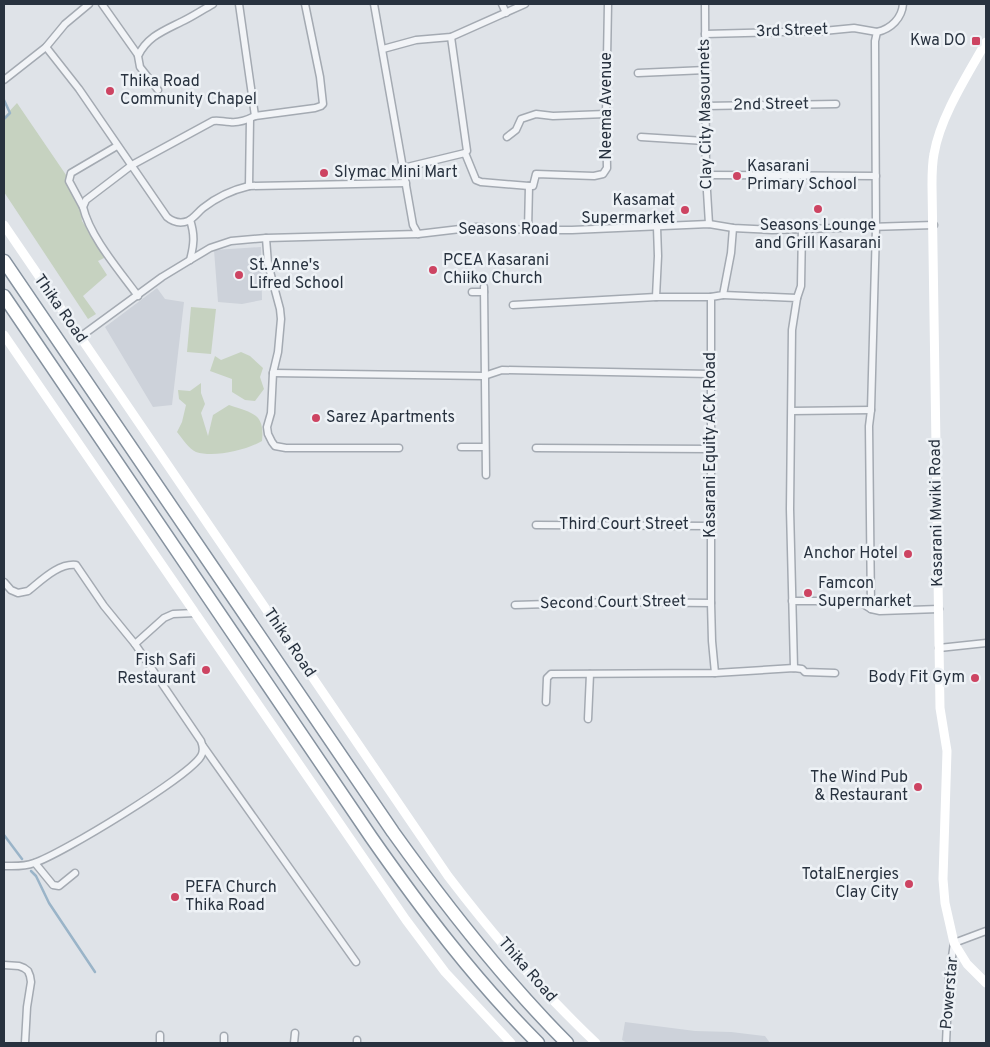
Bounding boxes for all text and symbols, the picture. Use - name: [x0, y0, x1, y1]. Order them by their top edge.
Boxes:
- street label: 3rd Street: [756, 20, 828, 42]
- place label: Kwa DO: [910, 31, 966, 51]
- marker: Kwa DO: [970, 35, 982, 47]
- street label: Clay City Masournets: [695, 38, 717, 190]
- street label: Neema Avenue: [597, 52, 617, 160]
- place label: Thika Road Community Chapel: [120, 72, 257, 110]
- marker: Thika Road Community Chapel: [104, 85, 116, 97]
- street label: 2nd Street: [733, 94, 809, 116]
- place label: Kasarani Primary School: [747, 157, 857, 195]
- place label: Slymac Mini Mart: [334, 163, 458, 183]
- marker: Slymac Mini Mart: [318, 167, 330, 179]
- marker: Kasarani Primary School: [731, 170, 743, 182]
- place label: Kasamat Supermarket: [581, 191, 675, 229]
- marker: Seasons Lounge and Grill Kasarani: [812, 203, 824, 215]
- marker: Kasamat Supermarket: [679, 204, 691, 216]
- place label: Seasons Lounge and Grill Kasarani: [755, 216, 881, 254]
- street label: Seasons Road: [458, 220, 558, 240]
- place label: PCEA Kasarani Chiiko Church: [443, 251, 549, 289]
- place label: St. Anne's Lifred School: [249, 256, 344, 294]
- marker: PCEA Kasarani Chiiko Church: [427, 264, 439, 276]
- marker: St. Anne's Lifred School: [233, 269, 245, 281]
- street label: Thika Road: [29, 271, 91, 347]
- street label: Kasarani Equity ACK Road: [701, 352, 721, 538]
- place label: Sarez Apartments: [326, 408, 455, 428]
- marker: Sarez Apartments: [310, 412, 322, 424]
- street label: Kasarani Mwiki Road: [926, 439, 948, 587]
- street label: Third Court Street: [559, 515, 689, 535]
- place label: Anchor Hotel: [803, 544, 898, 564]
- marker: Anchor Hotel: [902, 548, 914, 560]
- place label: Famcon Supermarket: [818, 574, 912, 612]
- marker: Famcon Supermarket: [802, 587, 814, 599]
- street label: Second Court Street: [540, 592, 686, 614]
- street label: Thika Road: [258, 604, 320, 682]
- place label: Fish Safi Restaurant: [117, 651, 196, 689]
- marker: Fish Safi Restaurant: [200, 664, 212, 676]
- place label: Body Fit Gym: [868, 668, 965, 688]
- marker: Body Fit Gym: [969, 672, 981, 684]
- place label: The Wind Pub & Restaurant: [810, 768, 908, 806]
- marker: The Wind Pub & Restaurant: [912, 781, 924, 793]
- place label: TotalEnergies Clay City: [801, 865, 899, 903]
- place label: PEFA Church Thika Road: [185, 878, 277, 916]
- marker: TotalEnergies Clay City: [903, 878, 915, 890]
- marker: PEFA Church Thika Road: [169, 891, 181, 903]
- street label: Thika Road: [493, 933, 561, 1007]
- street label: Powerstar: [937, 956, 963, 1030]

